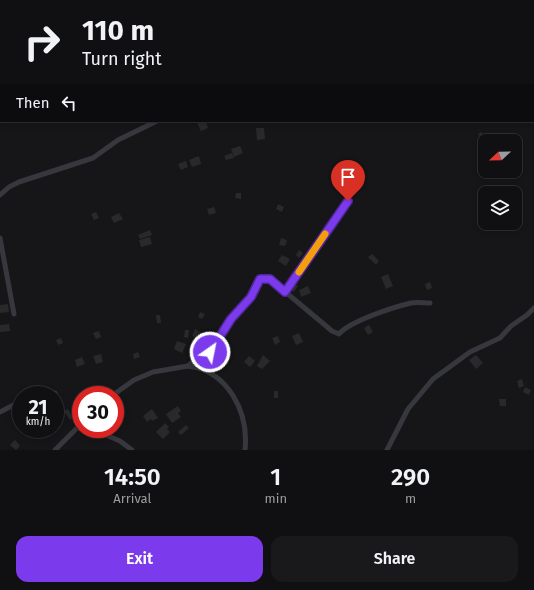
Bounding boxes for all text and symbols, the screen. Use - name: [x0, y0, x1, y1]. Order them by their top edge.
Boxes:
- text: 110 m: [82, 14, 154, 47]
- icon: right: [16, 16, 68, 68]
- text: Turn right: [82, 48, 162, 70]
- icon: left: [58, 92, 80, 114]
- text: Then: [16, 94, 50, 112]
- north arrow: [478, 134, 522, 178]
- map controls: [478, 134, 522, 230]
- pin: [331, 160, 365, 201]
- icon: arrive: [337, 166, 359, 188]
- button: layers: [478, 186, 522, 230]
- position arrow: [189, 331, 231, 373]
- speed limit sign: 30: [72, 386, 124, 438]
- text: 21: [28, 395, 48, 419]
- text: km/h: [26, 416, 50, 428]
- text: 14:50: [104, 463, 161, 491]
- text: 1: [270, 463, 281, 491]
- text: 290: [391, 463, 430, 491]
- text: Arrival: [113, 491, 151, 506]
- text: min: [265, 491, 287, 506]
- text: m: [405, 491, 416, 506]
- button: Exit: [16, 536, 263, 582]
- button: Share: [271, 536, 518, 582]

